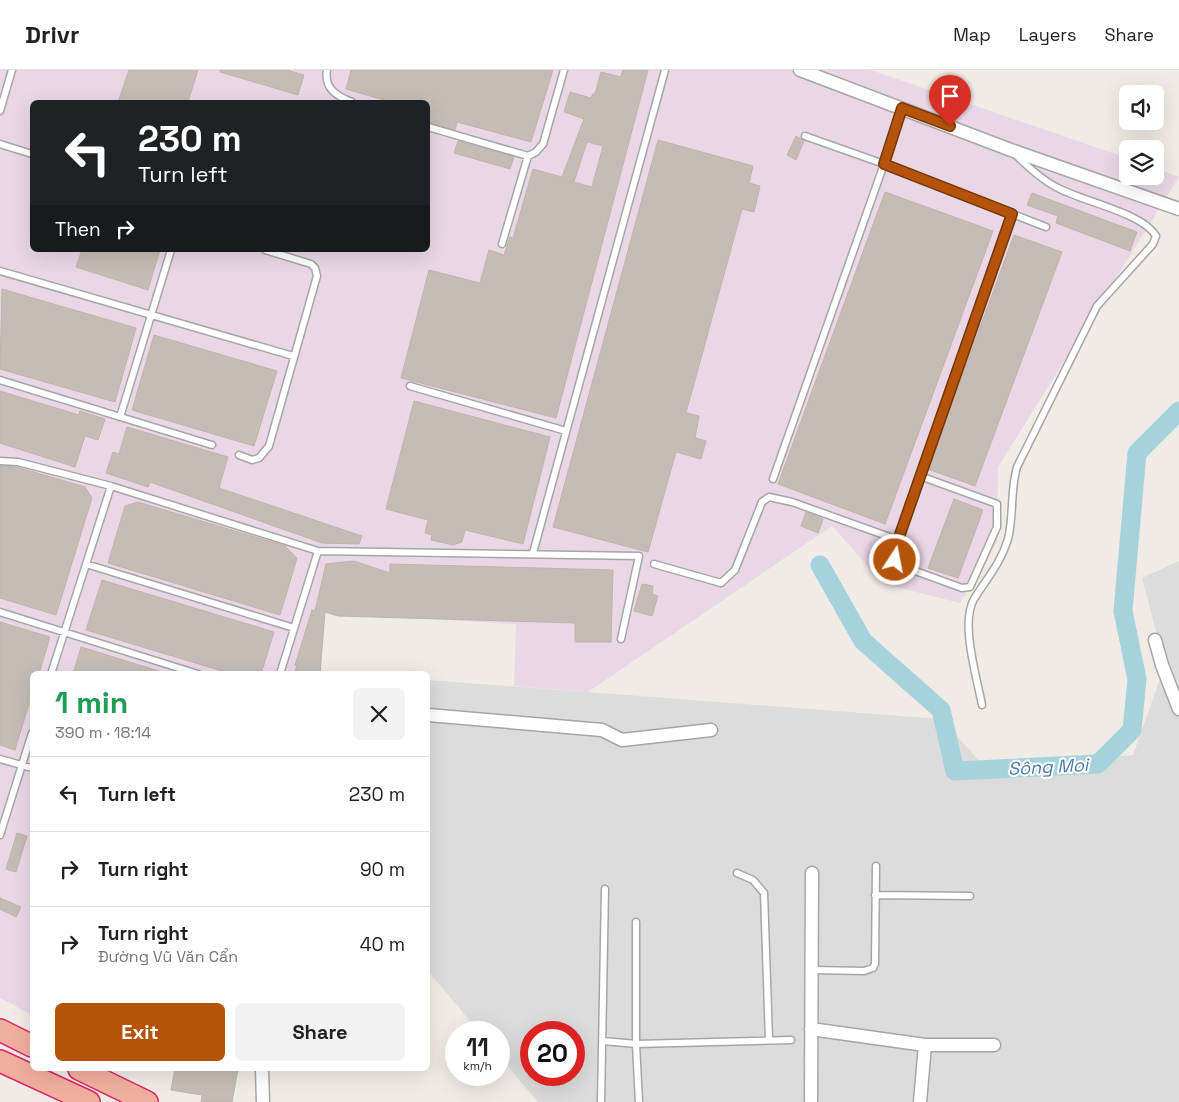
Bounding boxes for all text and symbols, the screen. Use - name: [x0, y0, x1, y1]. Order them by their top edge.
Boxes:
- text: Drivr: [25, 19, 80, 50]
- text: Map: [953, 23, 991, 46]
- text: Layers: [1019, 23, 1076, 46]
- text: Share: [1104, 23, 1154, 46]
- pin: [929, 75, 971, 126]
- icon: arrive: [936, 82, 964, 110]
- map controls: [1119, 85, 1164, 185]
- button: sound: [1119, 85, 1164, 130]
- text: 230 m: [138, 117, 242, 161]
- icon: left: [55, 120, 120, 185]
- button: layers: [1119, 140, 1164, 185]
- text: Turn left: [138, 160, 228, 188]
- icon: right: [111, 215, 139, 243]
- text: Then: [55, 217, 101, 242]
- position arrow: [868, 533, 920, 585]
- text: 1 min: [55, 683, 128, 722]
- button: close: [353, 688, 405, 740]
- text: 390 m · 18:14: [55, 722, 151, 743]
- water label: Sông Moi: [1007, 753, 1091, 780]
- icon: left: [55, 780, 83, 808]
- text: Turn left: [98, 782, 176, 807]
- text: 230 m: [349, 782, 405, 807]
- icon: right: [55, 855, 83, 883]
- text: Turn right: [98, 857, 188, 882]
- text: 90 m: [360, 857, 405, 882]
- text: Turn right: [98, 921, 188, 946]
- icon: right: [55, 930, 83, 958]
- text: 40 m: [360, 932, 405, 957]
- text: Đường Vũ Văn Cẩn: [98, 946, 238, 967]
- button: Exit: [55, 1003, 225, 1061]
- button: Share: [235, 1003, 405, 1061]
- speed limit sign: 20: [520, 1021, 585, 1086]
- text: 11: [466, 1031, 489, 1063]
- text: km/h: [463, 1058, 492, 1074]

